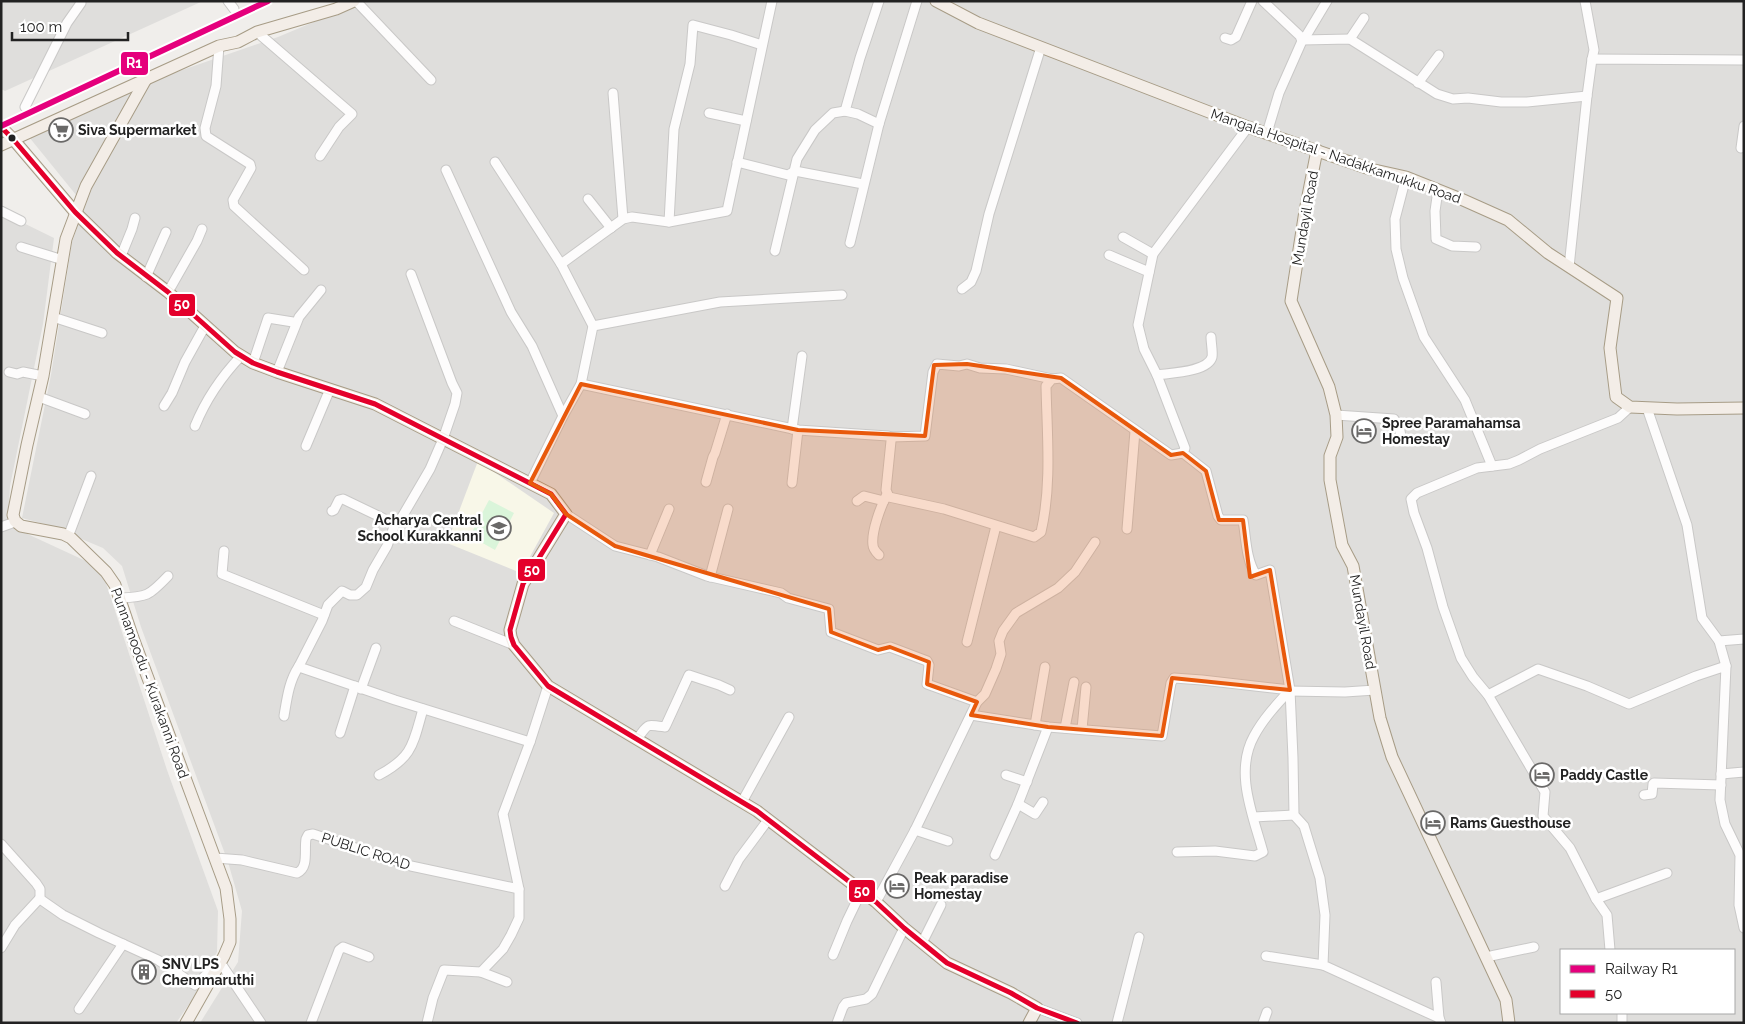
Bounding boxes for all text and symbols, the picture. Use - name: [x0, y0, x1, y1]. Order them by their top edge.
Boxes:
- scale bar: [12, 10, 129, 42]
- text: 100 m: [20, 18, 62, 36]
- line badge: R1: [120, 51, 149, 76]
- text: R1: [126, 55, 142, 71]
- street label: Mangala Hospital - Nadakkamukku Road: [1209, 106, 1463, 206]
- supermarket icon: Siva Supermarket: [48, 117, 74, 143]
- place label: Siva Supermarket: [78, 122, 197, 138]
- unlabelled marker: [7, 133, 17, 143]
- street label: Mundayil Road: [1289, 169, 1321, 267]
- line badge: 50: [168, 293, 196, 317]
- text: 50: [174, 296, 190, 312]
- place label: Spree Paramahamsa Homestay: [1382, 415, 1521, 447]
- hotel icon: Spree Paramahamsa Homestay: [1351, 418, 1377, 444]
- place label: Acharya Central School Kurakkanni: [357, 512, 483, 544]
- school or university icon: Acharya Central School Kurakkanni: [486, 515, 512, 541]
- line badge: 50: [517, 558, 546, 582]
- text: 50: [524, 562, 540, 578]
- street label: Mundayil Road: [1347, 573, 1379, 671]
- street label: Punnamoodu - Kurakanni Road: [108, 585, 192, 781]
- hotel icon: Paddy Castle: [1529, 762, 1555, 788]
- place label: Paddy Castle: [1560, 767, 1649, 783]
- hotel icon: Rams Guesthouse: [1420, 810, 1446, 836]
- place label: Rams Guesthouse: [1450, 815, 1571, 831]
- street label: PUBLIC ROAD: [320, 829, 412, 873]
- place label: Peak paradise Homestay: [914, 870, 1009, 902]
- hotel icon: Peak paradise Homestay: [884, 873, 910, 899]
- line badge: 50: [848, 879, 876, 903]
- text: 50: [854, 883, 870, 899]
- legend: [1560, 949, 1735, 1014]
- place label: SNV LPS Chemmaruthi: [162, 956, 254, 988]
- building icon: SNV LPS Chemmaruthi: [131, 959, 157, 985]
- text: Railway R1: [1605, 960, 1678, 978]
- text: 50: [1605, 985, 1622, 1003]

